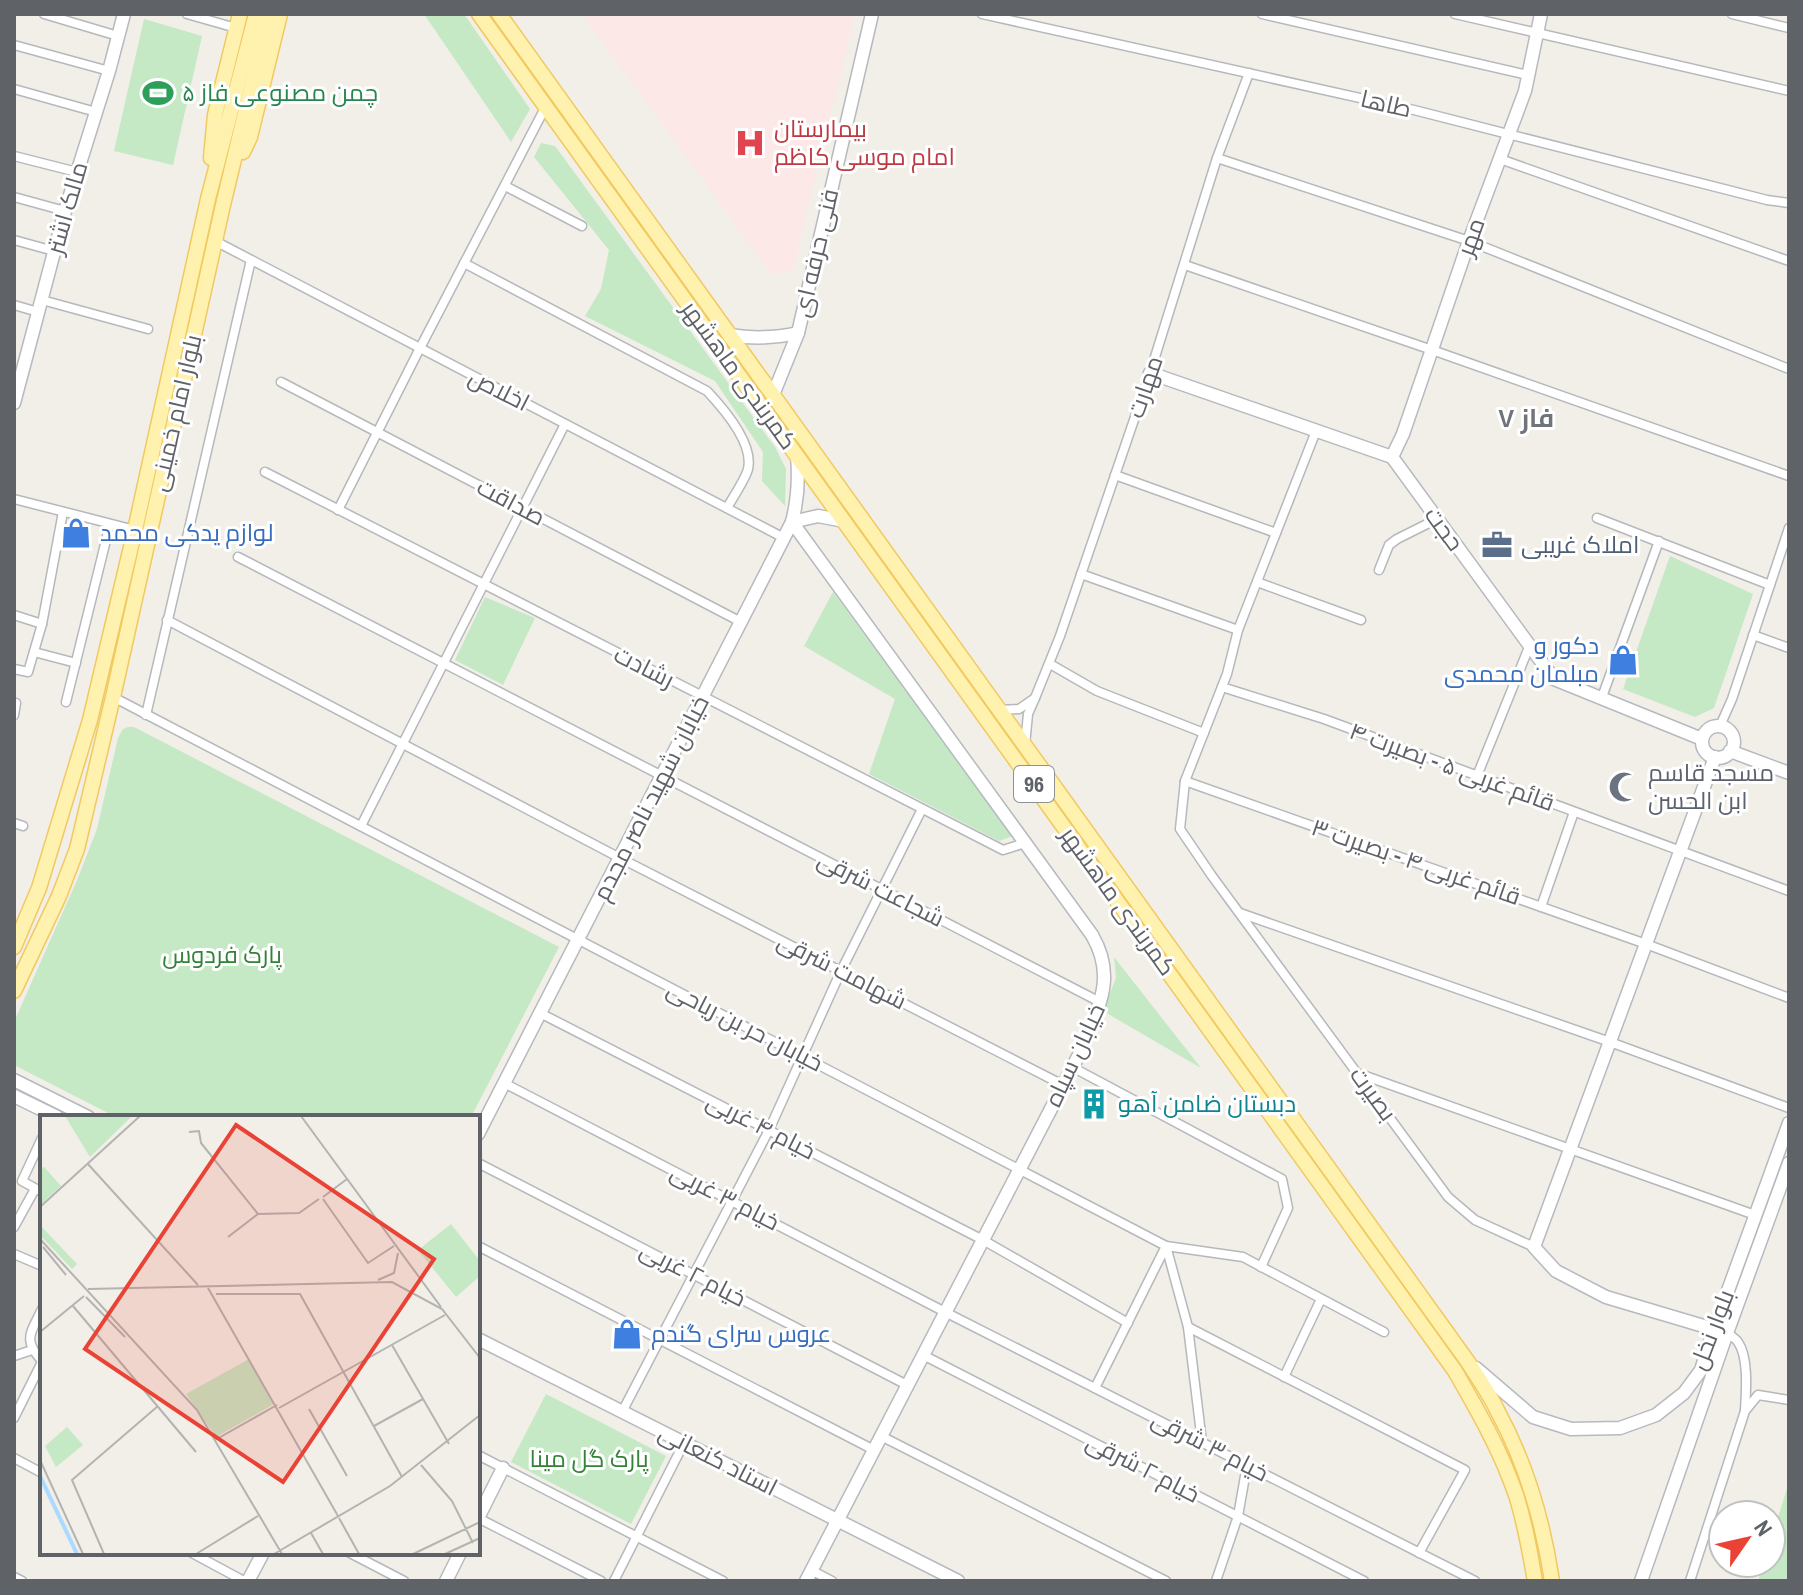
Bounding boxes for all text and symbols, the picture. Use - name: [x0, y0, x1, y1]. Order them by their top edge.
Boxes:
- sports icon: چمن مصنوعی فاز ۵: [141, 76, 175, 110]
- place label: چمن مصنوعی فاز ۵: [182, 76, 378, 109]
- street label: طاها: [1358, 82, 1415, 124]
- place label: بیمارستان امام موسی کاظم: [774, 112, 955, 173]
- hospital icon: بیمارستان امام موسی کاظم: [733, 126, 767, 160]
- street label: مالک اشتر: [37, 158, 94, 260]
- street label: فنی حرفه ای: [785, 185, 845, 320]
- street label: مهر: [1448, 213, 1492, 262]
- street label: کمربندی ماهشهر: [674, 292, 805, 455]
- street label: بلوار امام خمینی: [141, 331, 210, 495]
- street label: مهارت: [1119, 351, 1170, 422]
- street label: اخلاص: [463, 360, 535, 418]
- district label: فاز ۷: [1498, 400, 1554, 435]
- street label: صداقت: [472, 470, 551, 532]
- street label: حجت: [1418, 500, 1472, 557]
- shop icon: لوازم یدکی محمد: [59, 516, 93, 550]
- place label: لوازم یدکی محمد: [100, 516, 274, 549]
- office icon: املاک غریبی: [1480, 528, 1514, 562]
- place label: املاک غریبی: [1521, 528, 1639, 560]
- place label: دکور و مبلمان محمدی: [1444, 629, 1599, 689]
- street label: رشادت: [609, 637, 680, 695]
- shop icon: دکور و مبلمان محمدی: [1606, 643, 1640, 677]
- street label: خیابان شهید ناصر مجدم: [584, 689, 717, 906]
- street label: قائم غربی ۵ - بصیرت ۴: [1345, 714, 1559, 819]
- place label: مسجد قاسم ابن الحسن: [1648, 756, 1774, 816]
- road number: 96: [1014, 766, 1054, 802]
- mosque icon: مسجد قاسم ابن الحسن: [1607, 770, 1641, 804]
- street label: قائم غربی ۴ - بصیرت ۳: [1307, 810, 1525, 913]
- street label: کمربندی ماهشهر: [1053, 818, 1184, 981]
- street label: شجاعت شرقی: [813, 842, 950, 934]
- street label: شهامت شرقی: [772, 924, 912, 1016]
- park label: پارک فردوس: [162, 938, 282, 971]
- street label: خیابان حر بن ریاحی: [662, 972, 829, 1078]
- street label: خیابان سپاه: [1036, 998, 1112, 1111]
- street label: بصیرت: [1343, 1060, 1404, 1127]
- street label: خیام ۴ غربی: [701, 1084, 821, 1167]
- building icon: دبستان ضامن آهو: [1077, 1087, 1111, 1121]
- place label: دبستان ضامن آهو: [1118, 1087, 1296, 1119]
- inset map: [40, 1115, 480, 1555]
- street label: خیام ۳ غربی: [665, 1155, 786, 1238]
- street label: خیام ۲ غربی: [634, 1233, 752, 1314]
- street label: بلوار نخل: [1681, 1285, 1741, 1374]
- shop icon: عروس سرای گندم: [610, 1317, 644, 1351]
- place label: عروس سرای گندم: [651, 1317, 831, 1350]
- street label: خیام ۳ شرقی: [1146, 1402, 1274, 1489]
- street label: استاد کنعانی: [653, 1415, 783, 1503]
- street label: خیام ۲ شرقی: [1081, 1425, 1206, 1510]
- park label: پارک گل مینا: [529, 1442, 649, 1475]
- north arrow: [1707, 1499, 1787, 1579]
- text: N: [1748, 1514, 1780, 1542]

